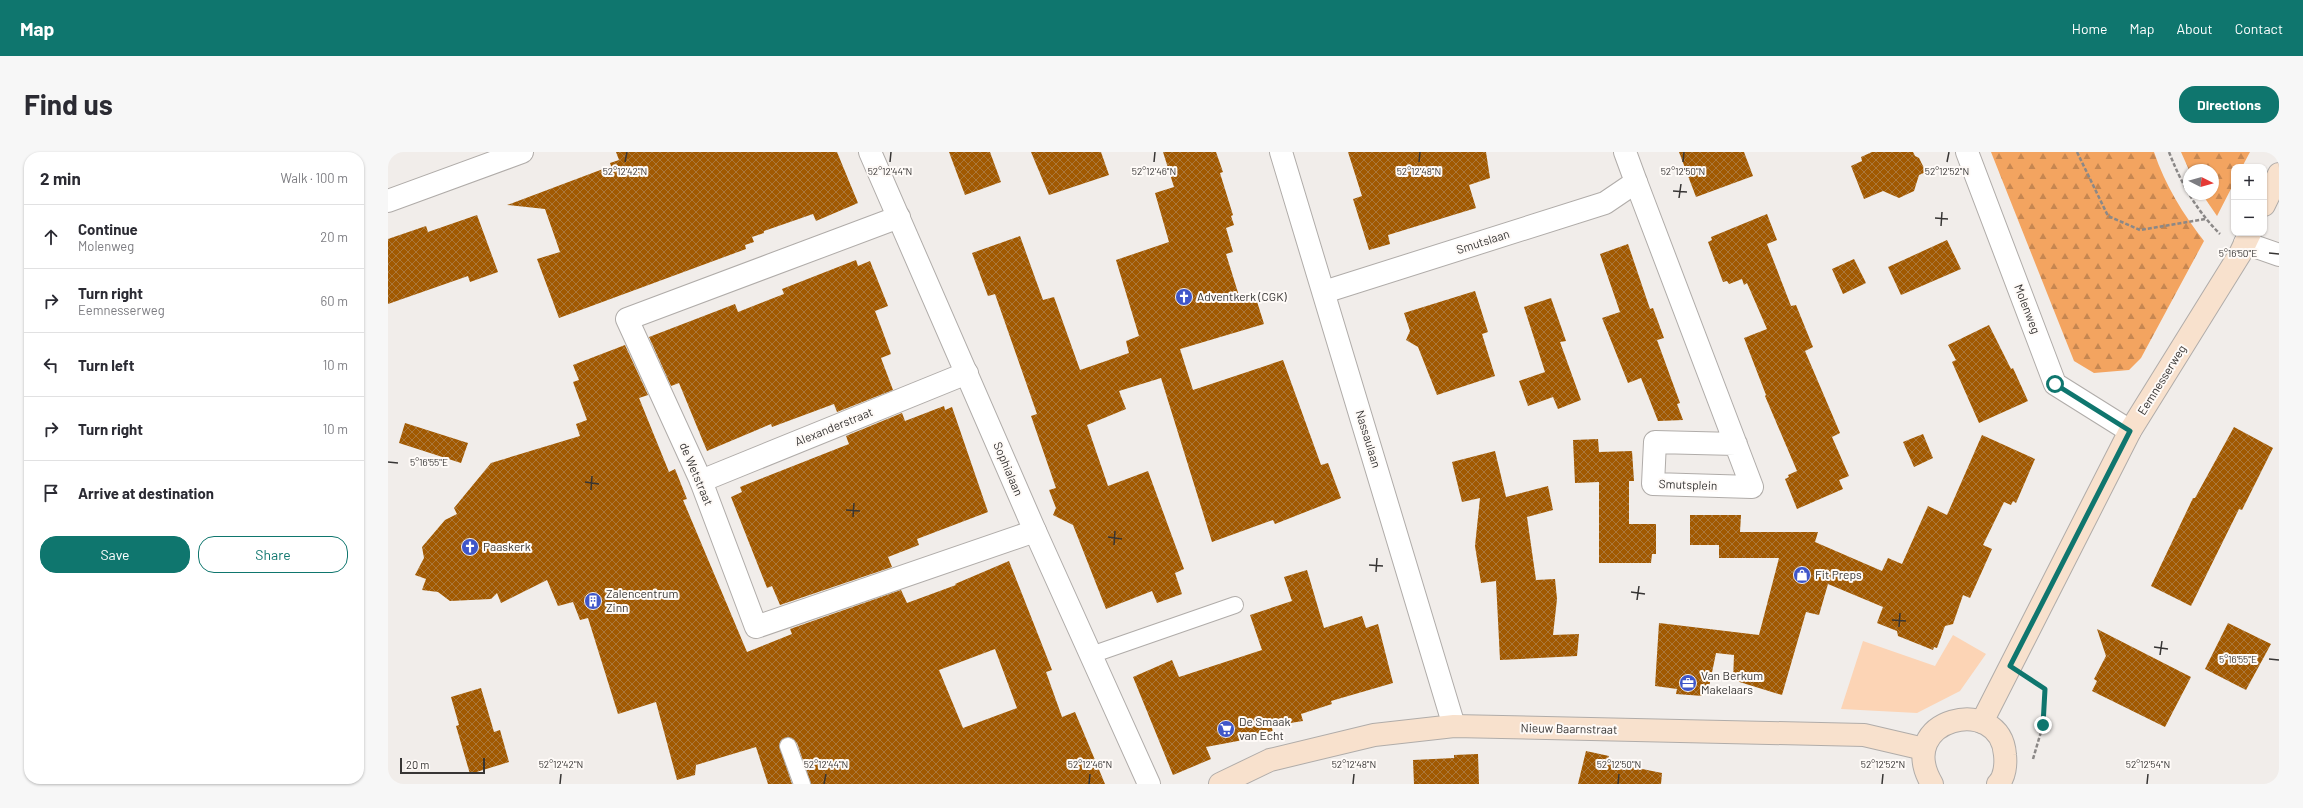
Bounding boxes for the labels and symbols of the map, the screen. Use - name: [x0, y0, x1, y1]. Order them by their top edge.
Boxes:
- north arrow: [2183, 164, 2219, 200]
- text: 52°12'42"N: [603, 165, 647, 177]
- text: 52°12'44"N: [868, 165, 912, 177]
- text: 52°12'46"N: [1132, 165, 1176, 177]
- text: 52°12'48"N: [1397, 165, 1441, 177]
- text: 52°12'50"N: [1661, 165, 1705, 177]
- text: 52°12'52"N: [1925, 165, 1969, 177]
- street label: Smutslaan: [1454, 226, 1511, 256]
- text: 5°16'50"E: [2219, 247, 2257, 259]
- street label: Molenweg: [2012, 282, 2044, 335]
- church icon: Adventkerk (CGK): [1174, 287, 1194, 307]
- place label: Adventkerk (CGK): [1197, 289, 1287, 303]
- street label: Eemnesserweg: [2134, 342, 2188, 417]
- route start: [2046, 375, 2064, 393]
- street label: Alexanderstraat: [793, 404, 875, 448]
- street label: Nassaulaan: [1354, 408, 1384, 469]
- street label: Sophialaan: [991, 439, 1027, 498]
- street label: de Wetstraat: [677, 440, 716, 507]
- text: 5°16'55"E: [410, 456, 448, 468]
- street label: Smutsplein: [1658, 476, 1718, 492]
- church icon: Paaskerk: [460, 537, 480, 557]
- place label: Paaskerk: [483, 539, 531, 553]
- shop icon: Fit Preps: [1792, 565, 1812, 585]
- place label: Fit Preps: [1815, 567, 1862, 581]
- place label: Zalencentrum Zinn: [606, 586, 678, 614]
- building icon: Zalencentrum Zinn: [583, 591, 603, 611]
- text: 5°16'55"E: [2219, 653, 2257, 665]
- place label: Van Berkum Makelaars: [1701, 668, 1763, 696]
- office icon: Van Berkum Makelaars: [1678, 673, 1698, 693]
- place label: De Smaak van Echt: [1239, 714, 1290, 742]
- route end: [2034, 716, 2052, 734]
- supermarket icon: De Smaak van Echt: [1216, 719, 1236, 739]
- street label: Nieuw Baarnstraat: [1521, 720, 1617, 736]
- scale bar: [400, 756, 485, 775]
- text: 52°12'42"N: [539, 758, 583, 770]
- text: 52°12'44"N: [804, 758, 848, 770]
- text: 52°12'46"N: [1068, 758, 1112, 770]
- text: 52°12'48"N: [1332, 758, 1376, 770]
- text: 52°12'50"N: [1597, 758, 1641, 770]
- text: 52°12'52"N: [1861, 758, 1905, 770]
- text: 52°12'54"N: [2126, 758, 2170, 770]

